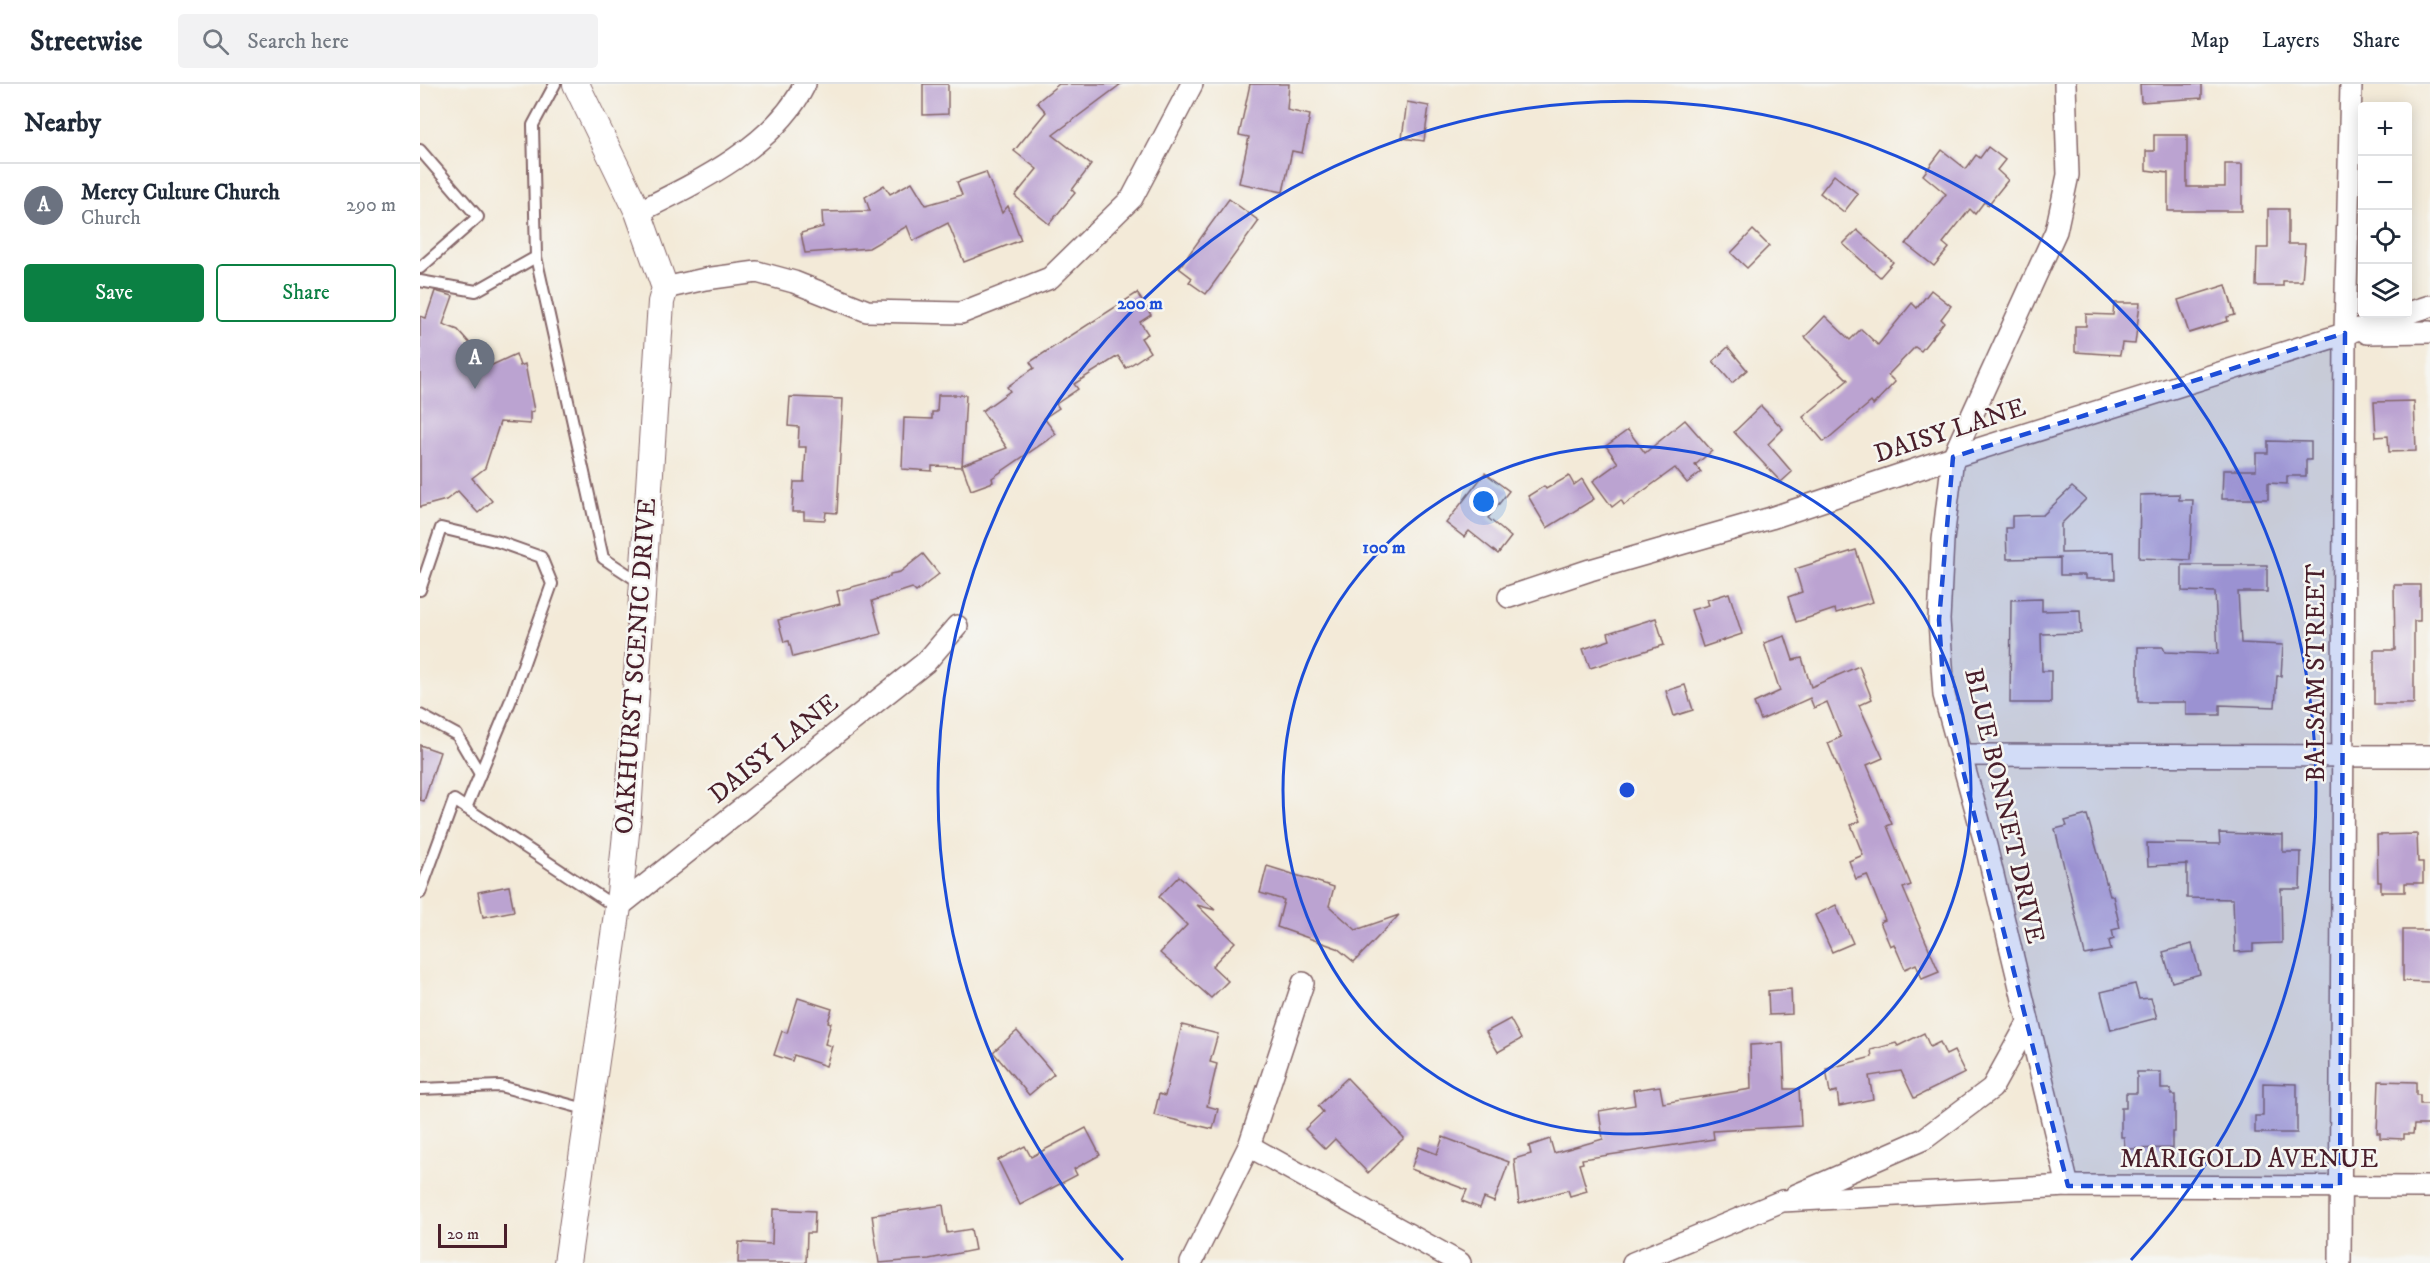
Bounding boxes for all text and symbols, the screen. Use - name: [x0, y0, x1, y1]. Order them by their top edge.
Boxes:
- search box: [178, 14, 598, 68]
- text: Streetwise: [30, 24, 142, 59]
- icon: search: [199, 25, 232, 58]
- text: Search here: [247, 28, 349, 55]
- text: Map: [2190, 28, 2229, 54]
- text: Layers: [2262, 28, 2320, 54]
- text: Share: [2353, 28, 2400, 54]
- map controls: [2358, 102, 2412, 318]
- button: +: [2358, 102, 2412, 156]
- text: Nearby: [24, 107, 101, 140]
- button: −: [2358, 156, 2412, 210]
- text: Mercy Culture Church: [81, 179, 280, 206]
- text: A: [37, 193, 50, 218]
- text: 290 m: [346, 193, 396, 218]
- text: Church: [81, 206, 141, 231]
- button: locate: [2358, 210, 2412, 264]
- button: Save: [24, 264, 204, 322]
- button: Share: [216, 264, 396, 322]
- button: layers: [2358, 264, 2412, 318]
- text: 200 m: [1117, 293, 1163, 315]
- pin: A: [456, 340, 494, 389]
- street label: DAISY LANE: [1870, 391, 2030, 471]
- your location: [1469, 487, 1498, 516]
- street label: OAKHURST SCENIC DRIVE: [608, 497, 664, 835]
- text: 100 m: [1362, 537, 1406, 559]
- street label: BALSAM STREET: [2300, 563, 2333, 782]
- street label: BLUE BONNET DRIVE: [1956, 665, 2052, 947]
- street label: DAISY LANE: [702, 687, 846, 811]
- centre of rings: [1617, 780, 1637, 800]
- street label: MARIGOLD AVENUE: [2120, 1143, 2378, 1176]
- scale bar: [438, 1221, 507, 1248]
- text: 20 m: [447, 1224, 479, 1244]

